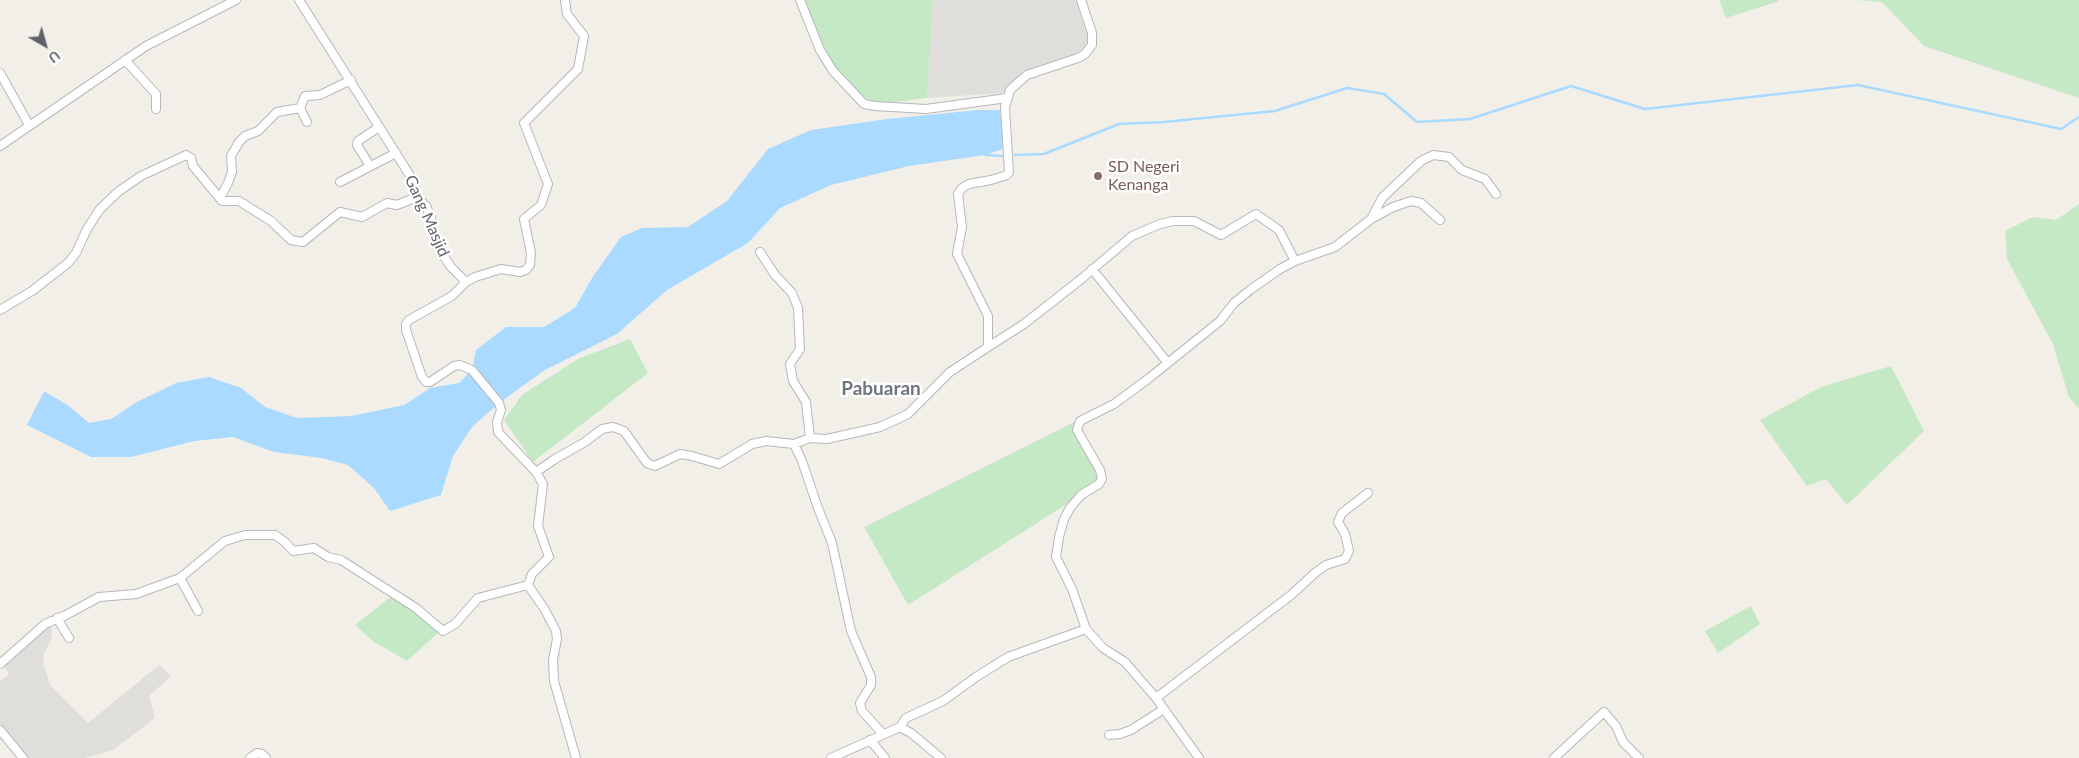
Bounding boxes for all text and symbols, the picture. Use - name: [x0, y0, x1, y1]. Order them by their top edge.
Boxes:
- north arrow: [20, 20, 70, 70]
- text: U: [45, 47, 64, 67]
- place label: SD Negeri Kenanga: [1108, 157, 1180, 195]
- marker: SD Negeri Kenanga: [1092, 170, 1104, 182]
- street label: Gang Masjid: [401, 172, 453, 260]
- district label: Pabuaran: [841, 378, 921, 400]

